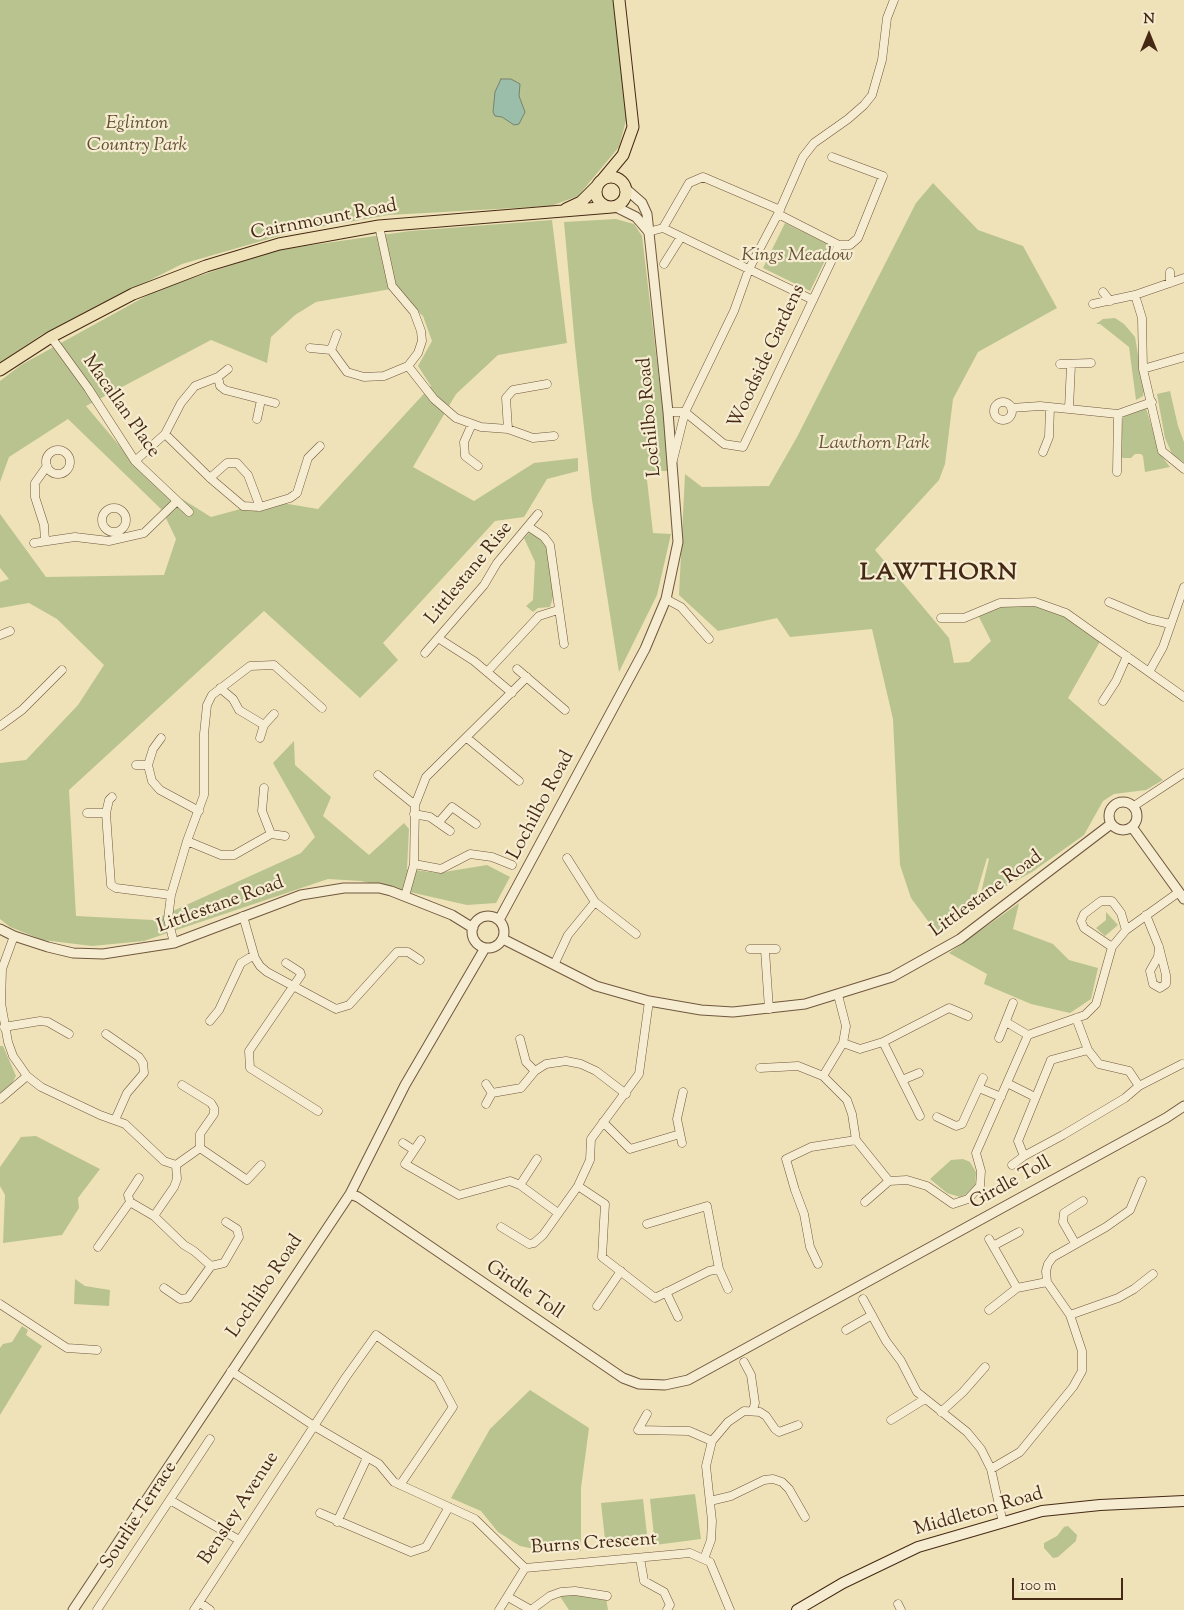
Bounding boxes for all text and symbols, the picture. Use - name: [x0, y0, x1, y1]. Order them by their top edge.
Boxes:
- north arrow: [1124, 10, 1174, 60]
- text: N: [1143, 10, 1155, 30]
- park label: Eglinton Country Park: [87, 114, 187, 158]
- street label: Cairnmount Road: [249, 196, 399, 246]
- park label: Kings Meadow: [741, 246, 853, 268]
- street label: Woodside Gardens: [725, 281, 811, 433]
- street label: Macallan Place: [76, 351, 164, 463]
- street label: Lochilbo Road: [634, 356, 668, 478]
- park label: Lawthorn Park: [818, 434, 930, 456]
- street label: Littlestane Rise: [422, 518, 518, 630]
- district label: LAWTHORN: [859, 561, 1019, 589]
- street label: Lochilbo Road: [504, 748, 580, 864]
- street label: Littlestane Road: [926, 847, 1048, 943]
- street label: Littlestane Road: [155, 873, 287, 939]
- street label: Girdle Toll: [966, 1152, 1056, 1216]
- street label: Lochlibo Road: [223, 1231, 309, 1343]
- street label: Girdle Toll: [481, 1257, 567, 1325]
- street label: Bensley Avenue: [195, 1448, 285, 1570]
- street label: Sourlie Terrace: [97, 1458, 183, 1574]
- street label: Middleton Road: [912, 1484, 1046, 1542]
- street label: Burns Crescent: [530, 1529, 658, 1561]
- scale bar: [1014, 1568, 1125, 1600]
- text: 100 m: [1020, 1576, 1056, 1597]

